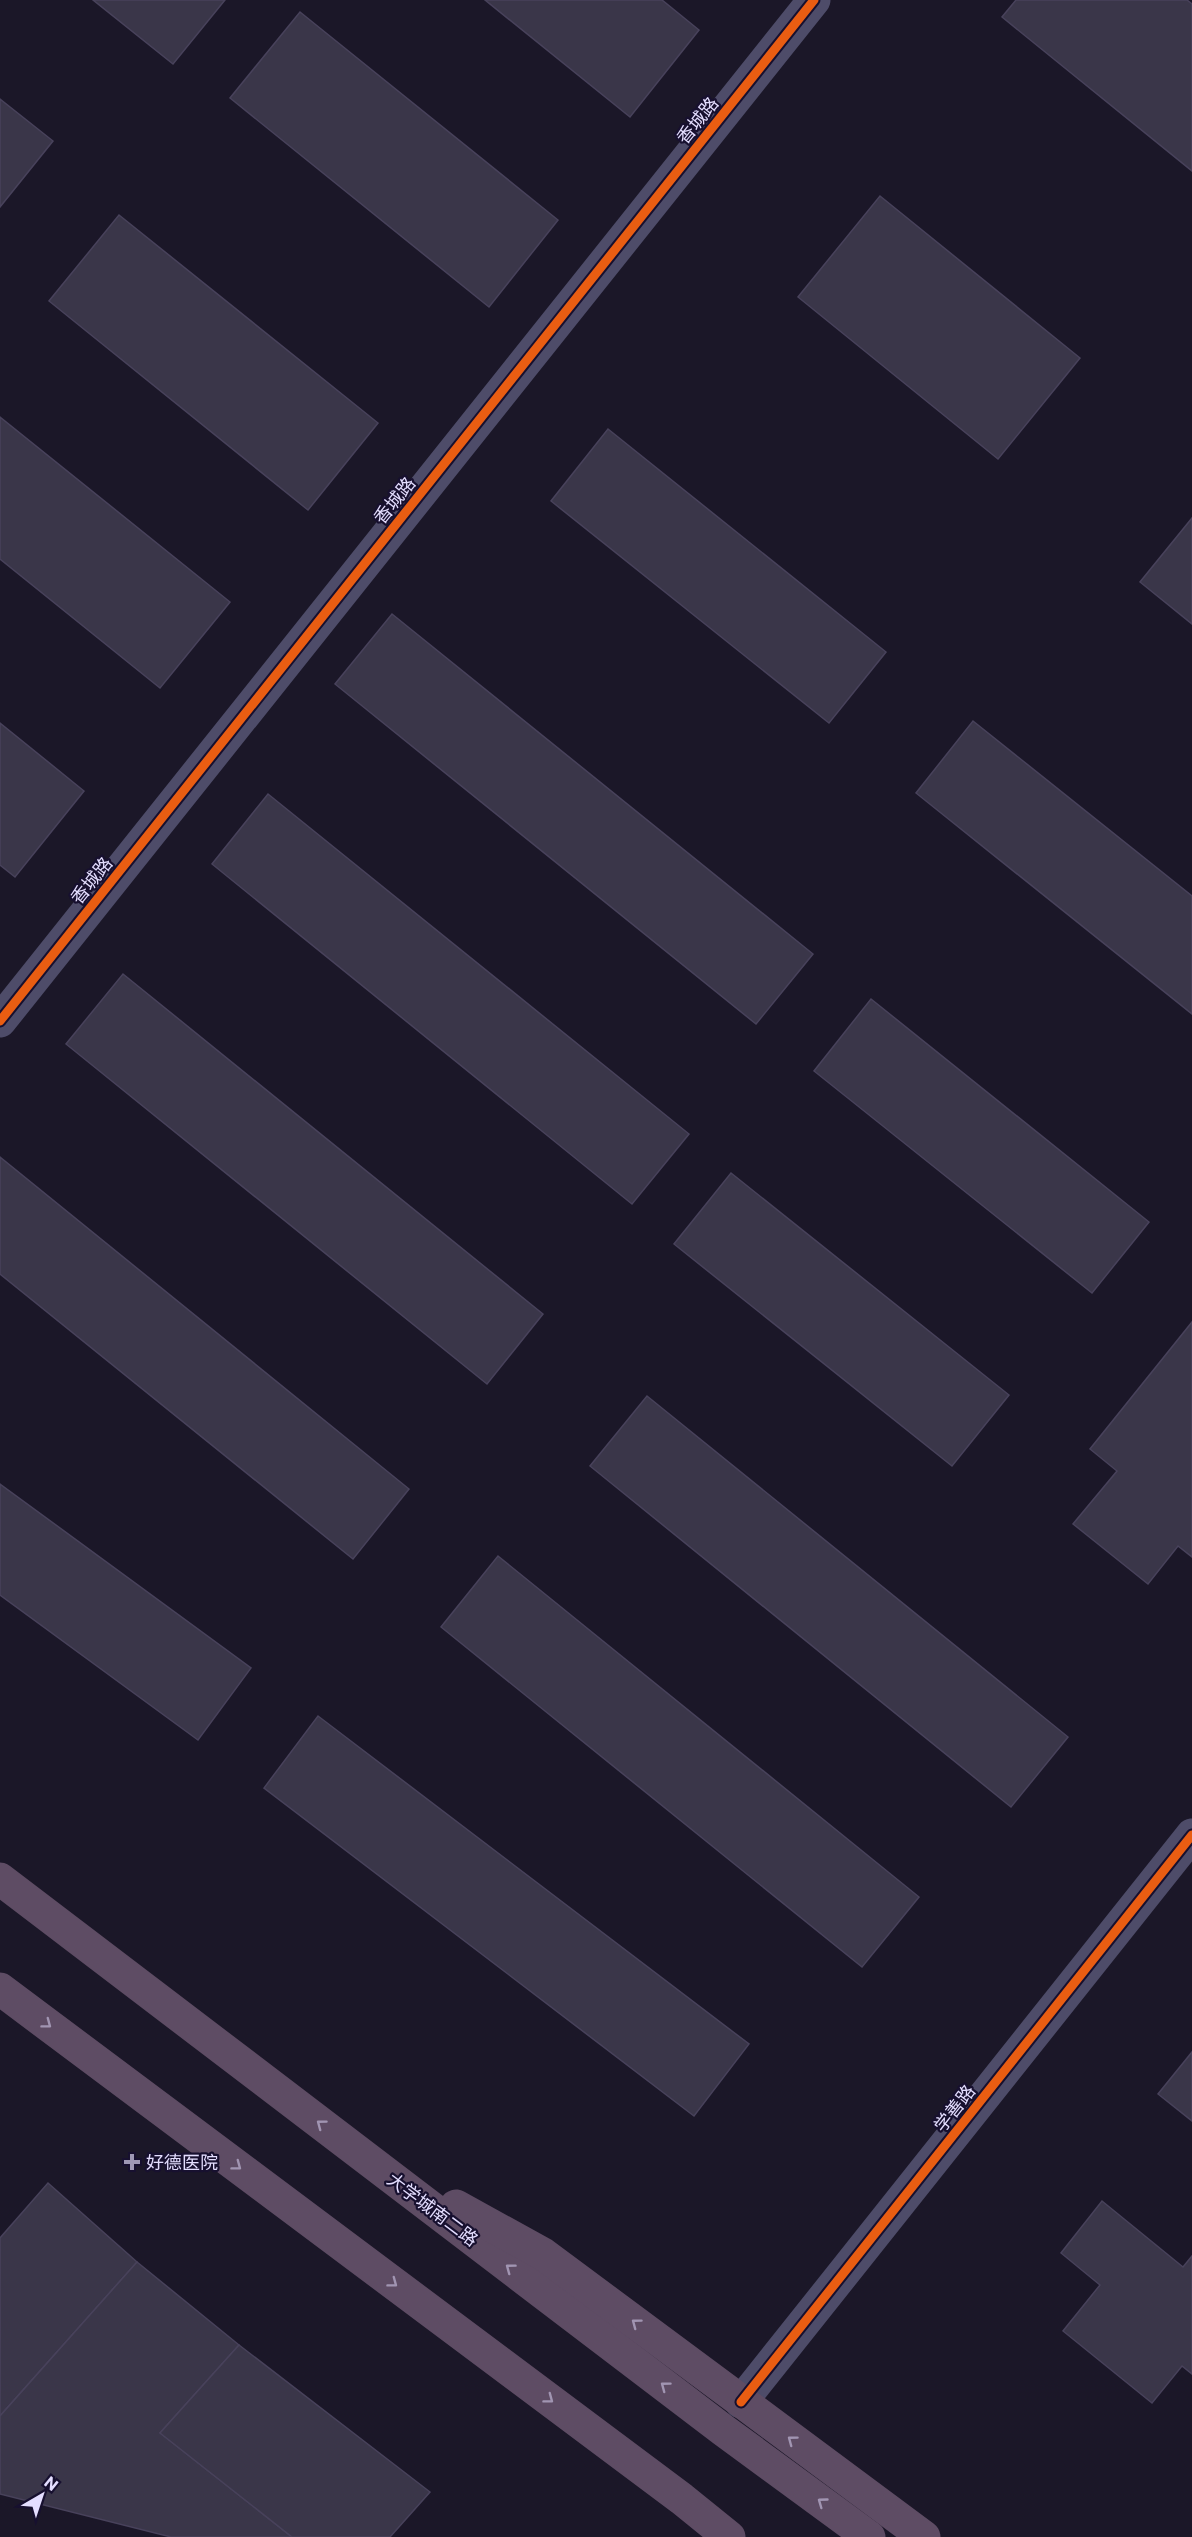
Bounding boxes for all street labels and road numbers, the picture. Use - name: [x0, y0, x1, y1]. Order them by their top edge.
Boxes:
- street label: 香城路: [671, 92, 723, 148]
- street label: 香城路: [368, 472, 420, 528]
- street label: 香城路: [65, 852, 117, 908]
- street label: 学善路: [929, 2080, 979, 2136]
- street label: 大学城南二路: [383, 2168, 483, 2250]

